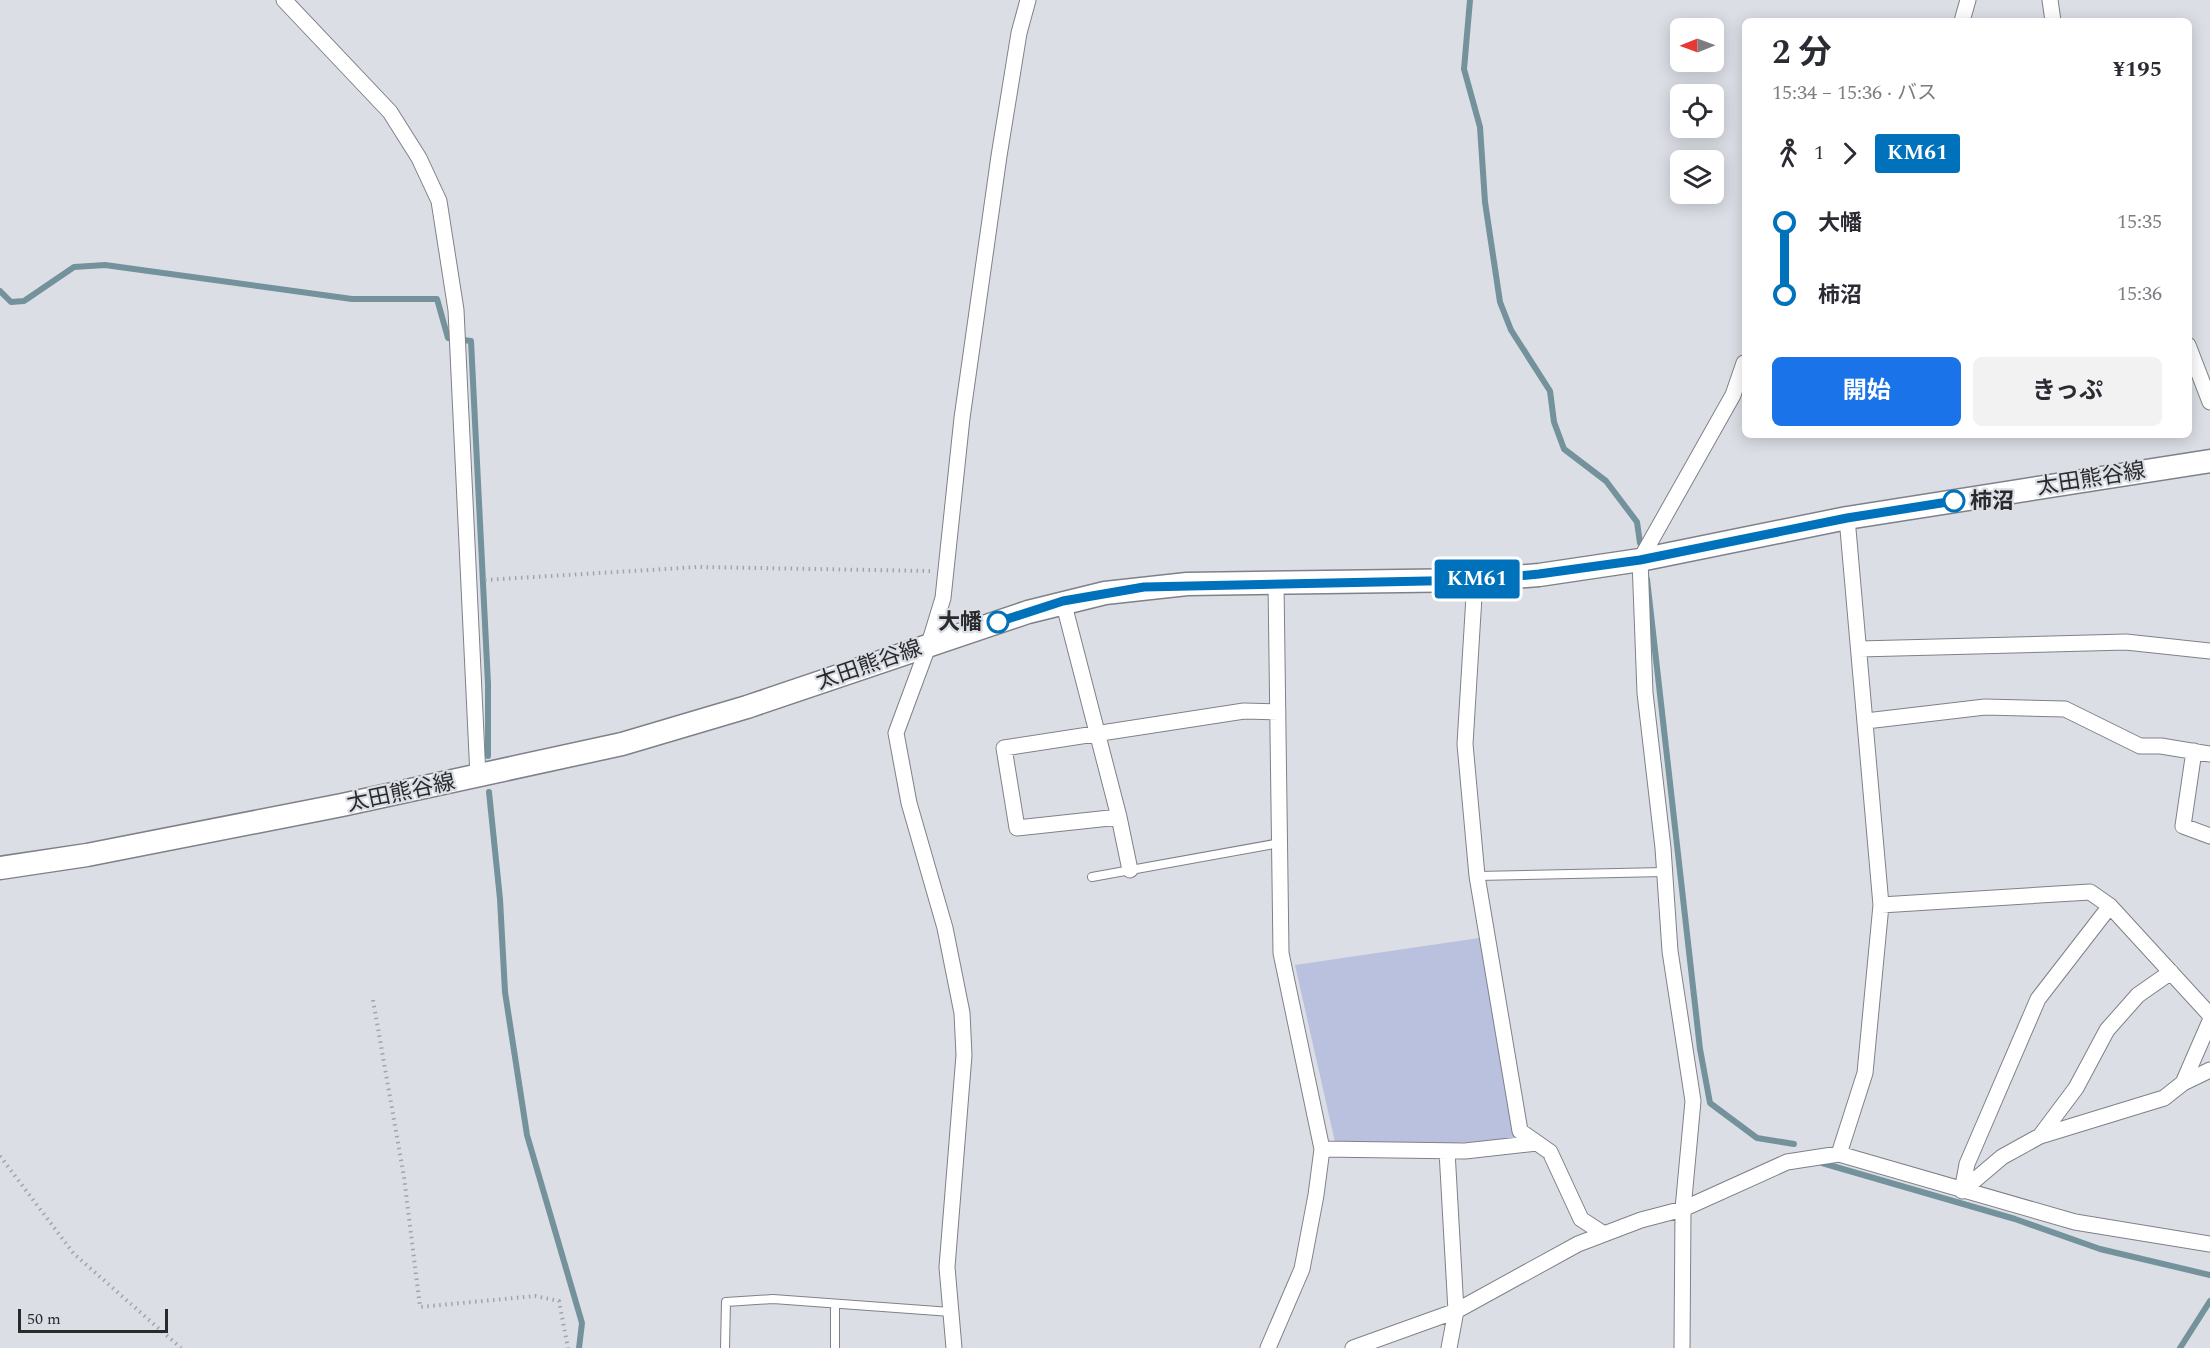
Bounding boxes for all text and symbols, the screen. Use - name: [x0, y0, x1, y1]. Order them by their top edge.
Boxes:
- north arrow: [1670, 18, 1724, 72]
- map controls: [1670, 18, 1724, 204]
- text: 2 分: [1772, 28, 1832, 78]
- text: ¥195: [2113, 53, 2162, 86]
- text: 15:34 – 15:36 · バス: [1772, 78, 1937, 108]
- button: locate: [1670, 84, 1724, 138]
- icon: walk: [1772, 137, 1805, 170]
- icon: forward: [1833, 137, 1866, 170]
- text: KM61: [1887, 137, 1948, 169]
- text: 1: [1814, 138, 1824, 168]
- button: layers: [1670, 150, 1724, 204]
- text: 大幡: [1818, 207, 1862, 240]
- text: 15:35: [2117, 207, 2162, 237]
- text: 柿沼: [1818, 279, 1862, 312]
- text: 15:36: [2117, 279, 2162, 309]
- button: 開始: [1772, 357, 1961, 426]
- button: きっぷ: [1973, 357, 2162, 426]
- street label: 太田熊谷線: [2034, 454, 2148, 504]
- place label: 柿沼: [1970, 485, 2014, 518]
- marker: 柿沼: [1943, 490, 1965, 512]
- line badge: KM61: [1435, 560, 1519, 598]
- text: KM61: [1447, 563, 1507, 595]
- place label: 大幡: [938, 606, 982, 639]
- marker: 大幡: [987, 611, 1009, 633]
- street label: 太田熊谷線: [812, 631, 926, 699]
- street label: 太田熊谷線: [344, 765, 458, 821]
- scale bar: [18, 1306, 168, 1334]
- text: 50 m: [27, 1307, 61, 1331]

